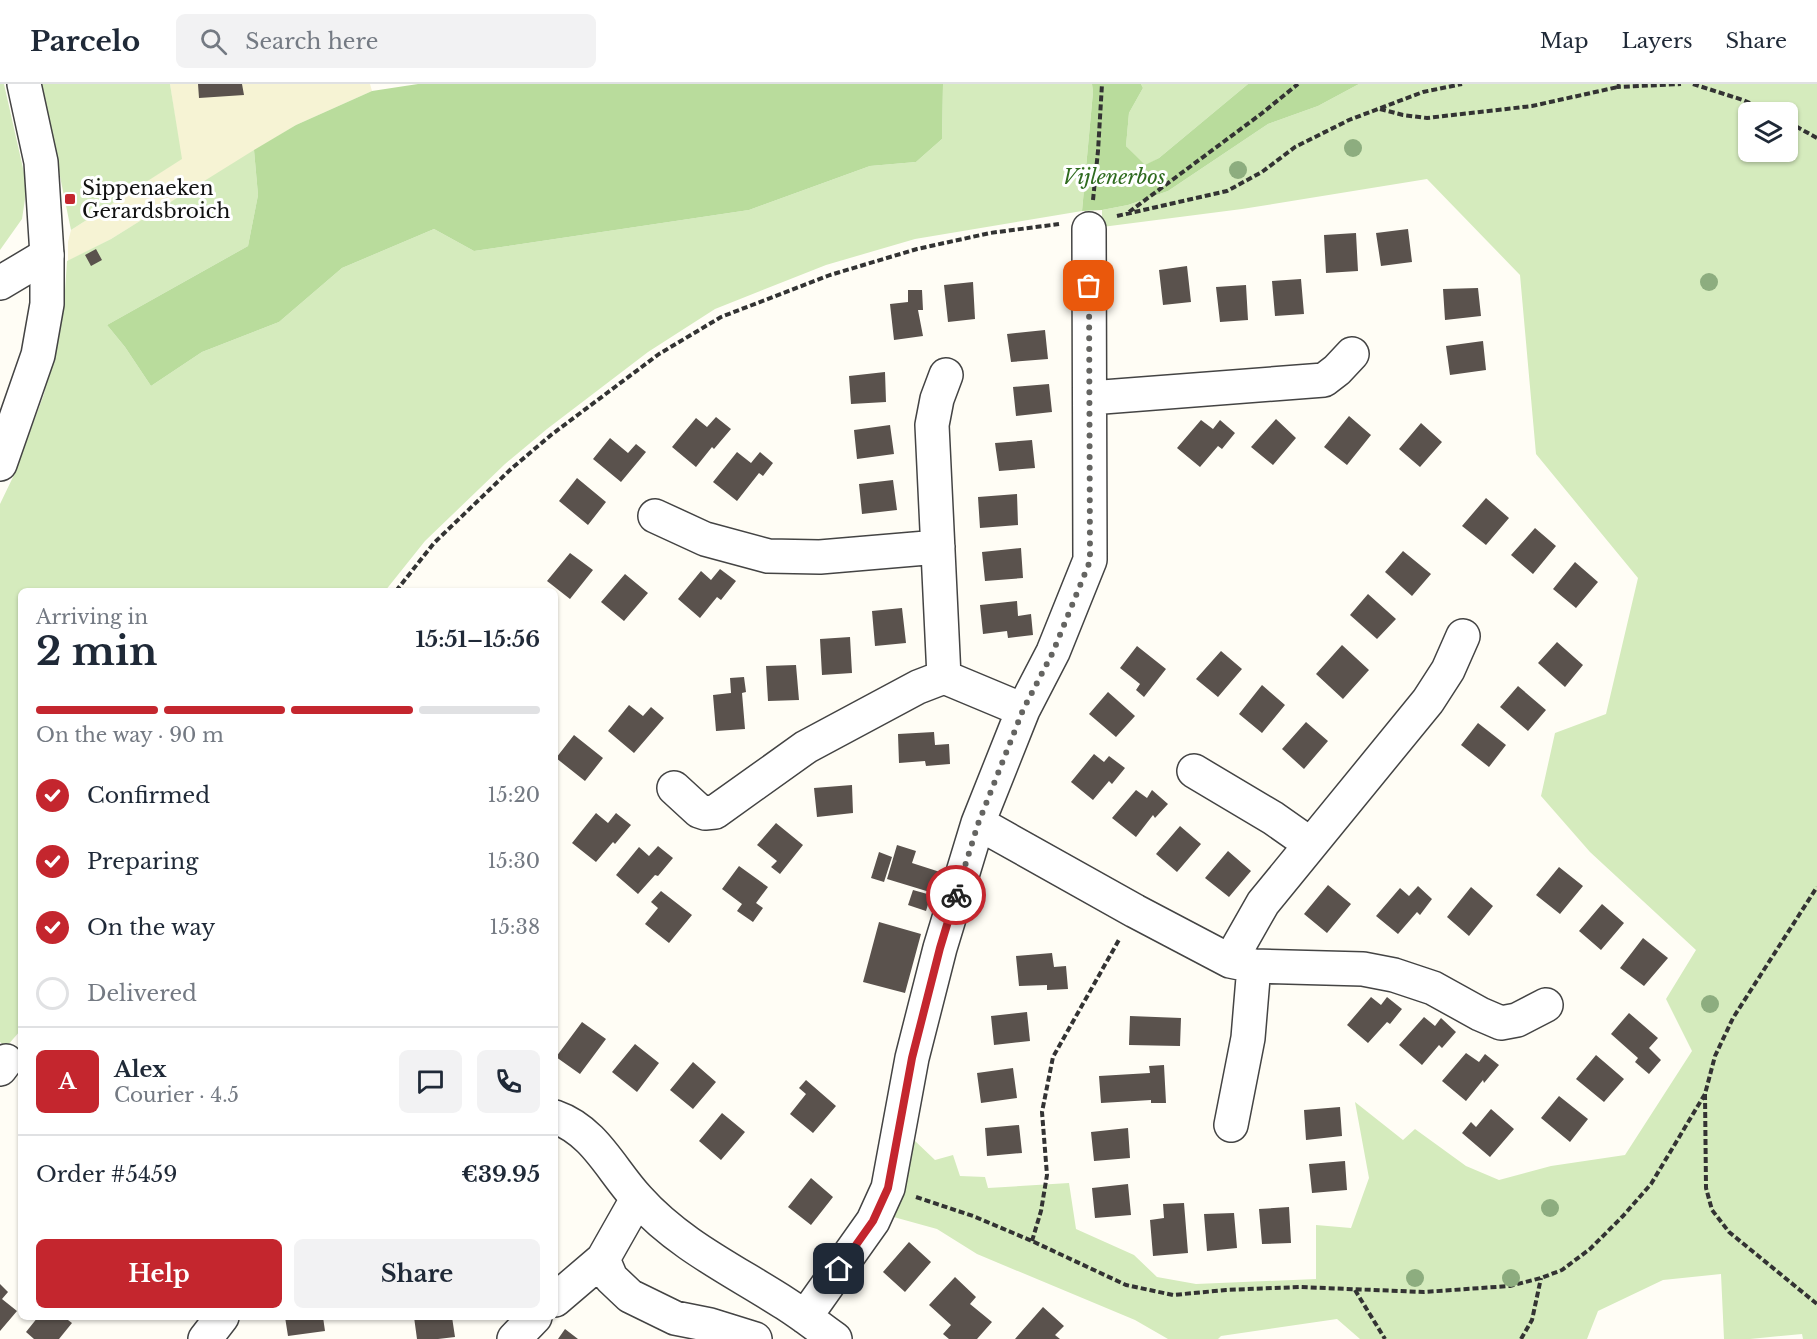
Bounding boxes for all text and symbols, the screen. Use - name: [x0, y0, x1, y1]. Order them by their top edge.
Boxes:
- search box: [176, 14, 596, 68]
- text: Parcelo: [30, 24, 140, 59]
- icon: search: [197, 25, 230, 58]
- text: Search here: [245, 28, 378, 55]
- text: Map: [1540, 28, 1589, 54]
- text: Layers: [1622, 28, 1693, 54]
- text: Share: [1726, 28, 1787, 54]
- map controls: [1738, 102, 1798, 162]
- button: layers: [1738, 102, 1798, 162]
- park label: Vijlenerbos: [1063, 165, 1166, 189]
- place label: Sippenaeken Gerardsbroich: [82, 176, 230, 223]
- marker: Sippenaeken Gerardsbroich: [63, 192, 77, 206]
- pin: [1063, 260, 1114, 311]
- icon: bag: [1072, 269, 1105, 302]
- text: Arriving in: [36, 605, 148, 629]
- text: 15:51–15:56: [415, 626, 540, 653]
- text: 2 min: [36, 627, 157, 676]
- text: On the way · 90 m: [36, 723, 224, 747]
- icon: check: [36, 779, 69, 812]
- text: Confirmed: [87, 782, 210, 809]
- text: 15:20: [487, 783, 540, 807]
- icon: check: [36, 845, 69, 878]
- text: Preparing: [87, 848, 198, 875]
- text: 15:30: [487, 849, 540, 873]
- courier: [926, 865, 986, 925]
- icon: bike: [940, 879, 973, 912]
- icon: check: [36, 911, 69, 944]
- text: On the way: [87, 914, 215, 941]
- text: 15:38: [490, 915, 540, 939]
- text: Delivered: [87, 980, 197, 1007]
- button: chat: [399, 1050, 462, 1113]
- button: phone: [477, 1050, 540, 1113]
- text: Alex: [114, 1056, 167, 1083]
- text: A: [59, 1068, 76, 1095]
- text: Courier · 4.5: [114, 1083, 239, 1107]
- text: Order #5459: [36, 1161, 177, 1188]
- text: €39.95: [461, 1161, 540, 1188]
- button: Help: [36, 1239, 282, 1308]
- button: Share: [294, 1239, 540, 1308]
- pin: [813, 1243, 864, 1294]
- icon: home: [822, 1252, 855, 1285]

